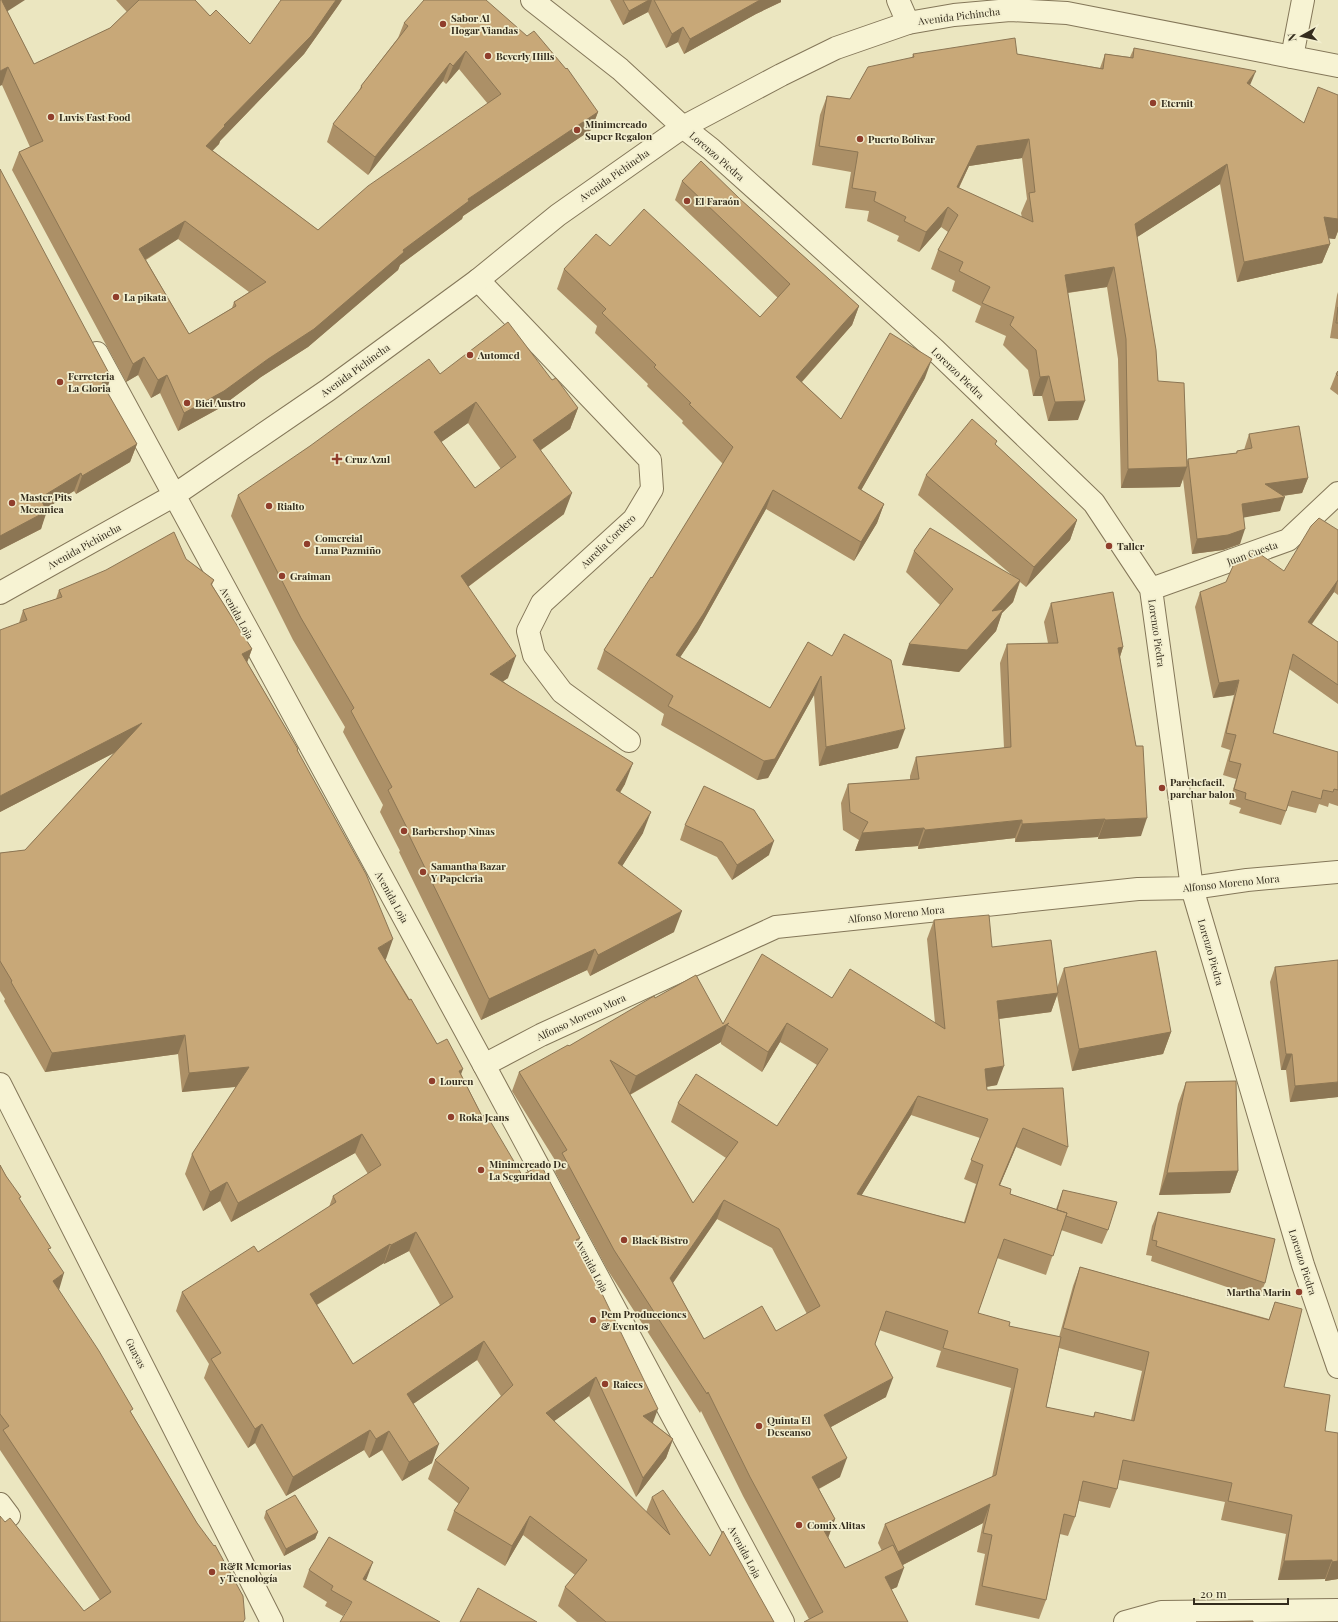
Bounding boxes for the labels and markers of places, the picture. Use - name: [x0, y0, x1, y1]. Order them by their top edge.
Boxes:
- place label: Sabor Al Hogar Viandas: [451, 11, 518, 37]
- marker: Sabor Al Hogar Viandas: [438, 19, 448, 29]
- place label: Beverly Hills: [496, 49, 555, 63]
- marker: Beverly Hills: [483, 51, 493, 61]
- place label: Eternit: [1161, 96, 1194, 110]
- marker: Eternit: [1148, 98, 1158, 108]
- place label: Luvis Fast Food: [59, 110, 131, 124]
- marker: Luvis Fast Food: [46, 112, 56, 122]
- place label: Minimercado Super Regalon: [585, 117, 653, 143]
- marker: Minimercado Super Regalon: [572, 125, 582, 135]
- place label: Puerto Bolivar: [868, 132, 935, 146]
- marker: Puerto Bolivar: [855, 134, 865, 144]
- place label: El Faraón: [695, 194, 740, 208]
- marker: El Faraón: [682, 196, 692, 206]
- place label: La pikata: [124, 290, 167, 304]
- marker: La pikata: [111, 292, 121, 302]
- place label: Automed: [477, 348, 520, 362]
- marker: Automed: [465, 350, 475, 360]
- place label: Ferreteria La Gloria: [68, 369, 115, 395]
- marker: Ferreteria La Gloria: [55, 377, 65, 387]
- place label: Bici Austro: [195, 396, 246, 410]
- marker: Bici Austro: [182, 398, 192, 408]
- place label: Cruz Azul: [345, 452, 390, 466]
- marker: Cruz Azul: [332, 454, 342, 464]
- place label: Master Pits Mecanica: [20, 490, 72, 516]
- marker: Master Pits Mecanica: [7, 498, 17, 508]
- place label: Rialto: [277, 499, 305, 513]
- marker: Rialto: [264, 501, 274, 511]
- place label: Comercial Luna Pazmiño: [315, 531, 381, 557]
- marker: Comercial Luna Pazmiño: [302, 539, 312, 549]
- place label: Taller: [1117, 539, 1145, 553]
- marker: Taller: [1104, 541, 1114, 551]
- place label: Graiman: [290, 569, 332, 583]
- marker: Graiman: [277, 571, 287, 581]
- place label: Parchefacil, parchar balon: [1170, 775, 1235, 801]
- marker: Parchefacil, parchar balon: [1157, 783, 1167, 793]
- place label: Barbershop Ninas: [412, 824, 495, 838]
- marker: Barbershop Ninas: [399, 826, 409, 836]
- place label: Samantha Bazar Y Papeleria: [430, 859, 506, 885]
- marker: Samantha Bazar Y Papeleria: [418, 867, 428, 877]
- place label: Louren: [440, 1074, 474, 1088]
- marker: Louren: [427, 1076, 437, 1086]
- place label: Roka Jeans: [459, 1110, 510, 1124]
- marker: Roka Jeans: [446, 1112, 456, 1122]
- place label: Minimercado De La Seguridad: [489, 1157, 566, 1183]
- marker: Minimercado De La Seguridad: [476, 1165, 486, 1175]
- place label: Black Bistro: [632, 1233, 689, 1247]
- marker: Black Bistro: [619, 1235, 629, 1245]
- place label: Martha Marin: [1227, 1285, 1292, 1299]
- marker: Martha Marin: [1294, 1287, 1304, 1297]
- place label: Pcm Producciones & Eventos: [601, 1307, 687, 1333]
- marker: Pcm Producciones & Eventos: [588, 1315, 598, 1325]
- place label: Raices: [613, 1377, 643, 1391]
- marker: Raices: [600, 1379, 610, 1389]
- place label: Quinta El Descanso: [767, 1413, 811, 1439]
- marker: Quinta El Descanso: [754, 1421, 764, 1431]
- place label: Comix Alitas: [807, 1518, 866, 1532]
- marker: Comix Alitas: [794, 1520, 804, 1530]
- place label: R&R Memorias y Tecnología: [219, 1559, 292, 1585]
- marker: R&R Memorias y Tecnología: [207, 1567, 217, 1577]

